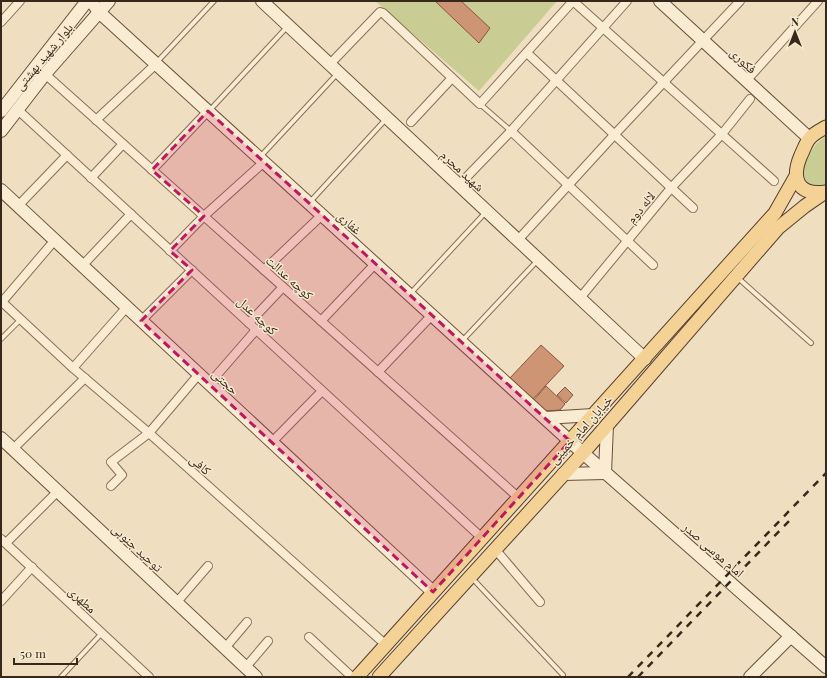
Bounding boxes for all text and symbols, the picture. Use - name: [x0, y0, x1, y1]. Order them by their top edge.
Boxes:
- north arrow: [775, 12, 815, 52]
- text: N: [791, 14, 799, 29]
- street label: بلوار شهید بهشتی: [10, 19, 77, 94]
- street label: فکوری: [726, 43, 761, 77]
- street label: شهید محرم: [437, 145, 488, 195]
- street label: لاله دوم: [622, 187, 659, 227]
- street label: غفاری: [333, 206, 366, 239]
- street label: کوچه عدالت: [262, 251, 318, 304]
- street label: کوچه عدل: [233, 292, 282, 339]
- street label: حجتی: [208, 364, 243, 398]
- street label: خیابان امام خمینی: [545, 391, 616, 468]
- street label: کافی: [186, 450, 216, 479]
- street label: امام موسی صدر: [678, 517, 748, 581]
- street label: توحید جنوبی: [108, 519, 167, 576]
- street label: مطهری: [65, 582, 101, 617]
- scale bar: [14, 640, 77, 666]
- text: 50 m: [20, 645, 46, 661]

